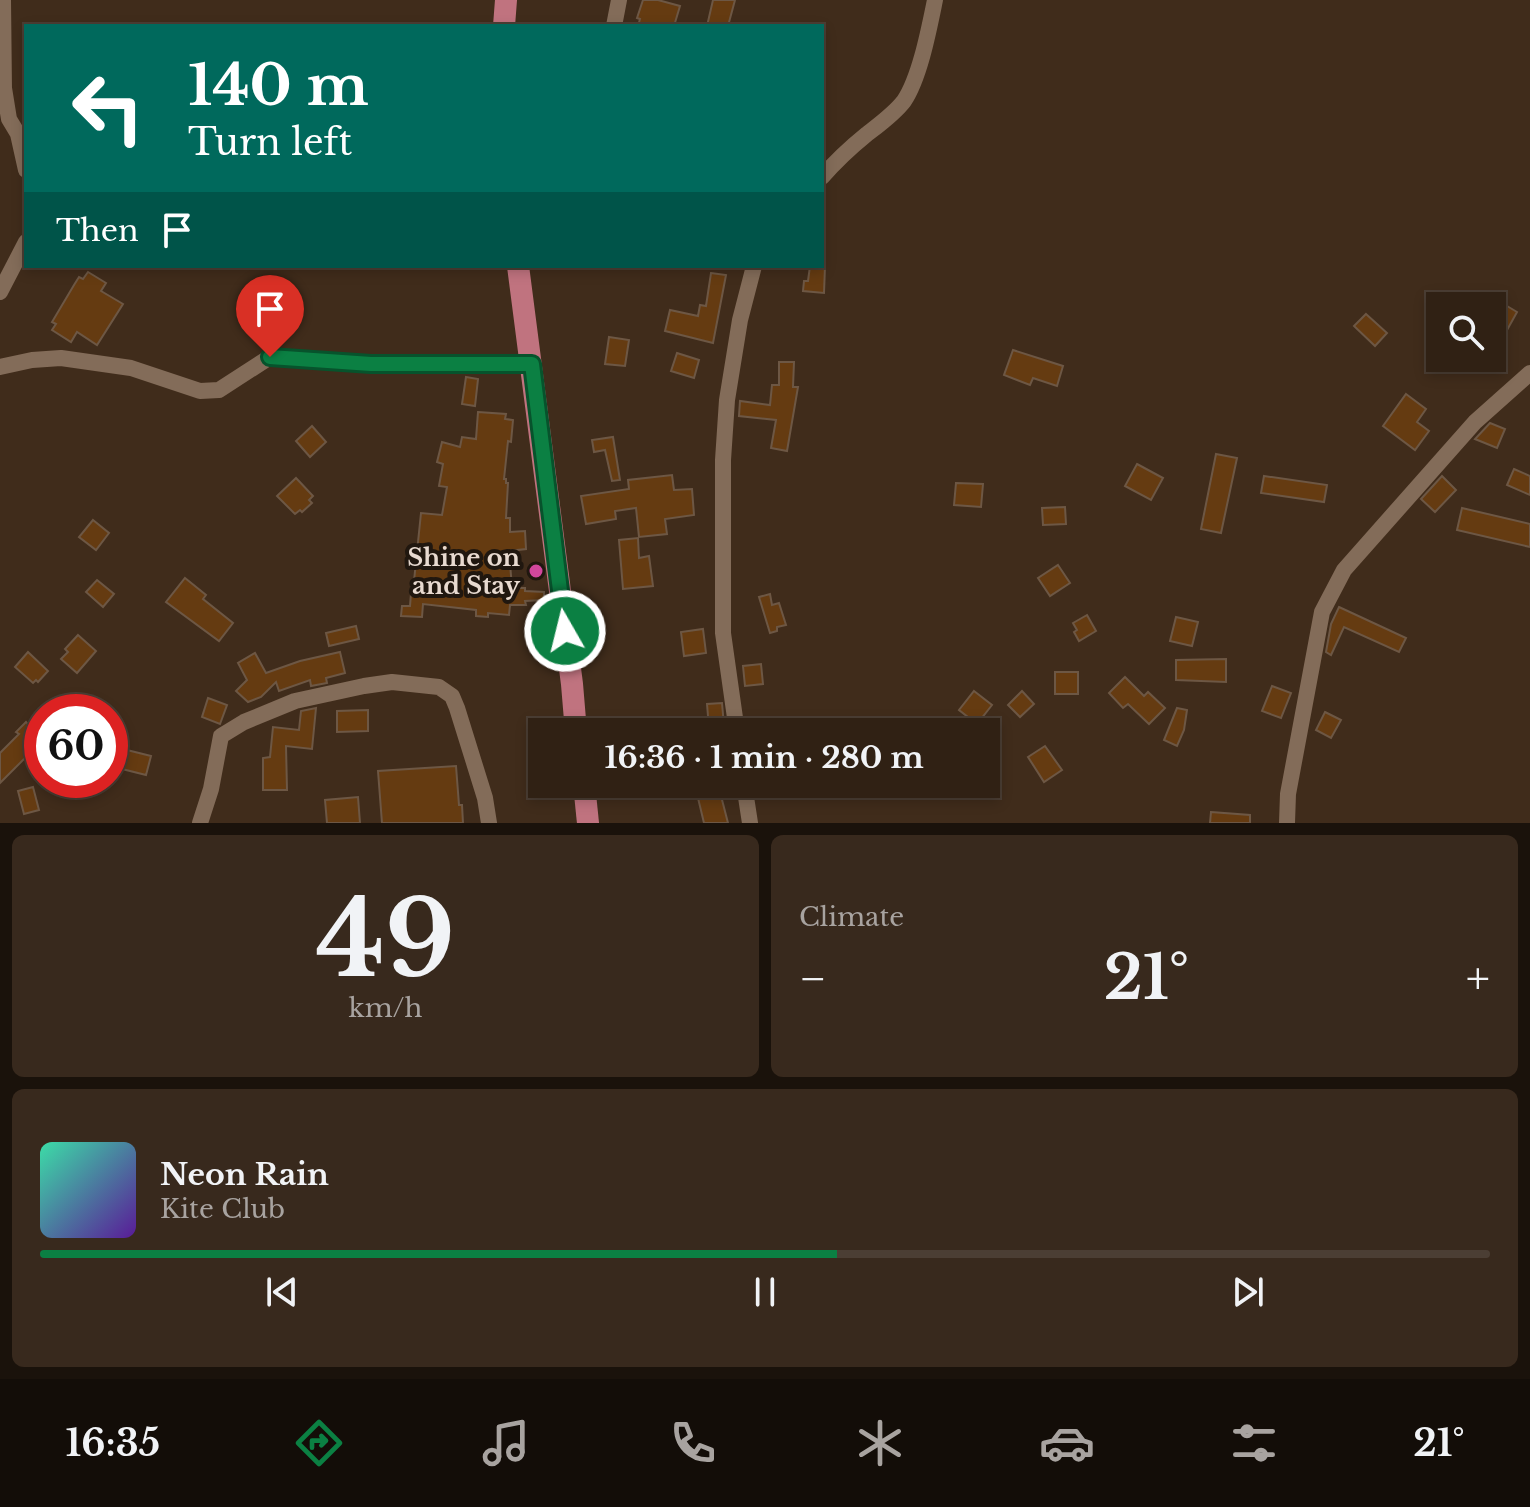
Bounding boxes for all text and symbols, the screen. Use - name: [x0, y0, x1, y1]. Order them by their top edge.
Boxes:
- text: 140 m: [188, 51, 369, 120]
- icon: left: [56, 56, 160, 160]
- text: Turn left: [188, 120, 352, 165]
- icon: arrive: [155, 208, 199, 252]
- text: Then: [56, 212, 139, 249]
- pin: [236, 275, 304, 357]
- icon: arrive: [248, 287, 292, 331]
- map controls: [1426, 292, 1506, 372]
- button: search: [1426, 292, 1506, 372]
- place label: Shine on and Stay: [407, 543, 521, 600]
- marker: Shine on and Stay: [527, 562, 545, 580]
- position arrow: [523, 589, 607, 673]
- speed limit sign: 60: [24, 694, 128, 798]
- text: 16:36 · 1 min · 280 m: [604, 739, 924, 776]
- text: 49: [316, 875, 455, 1004]
- text: Climate: [799, 901, 904, 933]
- text: 21°: [1104, 941, 1189, 1015]
- text: −: [799, 951, 827, 1006]
- text: +: [1466, 951, 1490, 1006]
- text: km/h: [349, 992, 422, 1024]
- text: Neon Rain: [160, 1156, 329, 1193]
- text: Kite Club: [160, 1193, 285, 1225]
- icon: previous: [260, 1270, 304, 1314]
- icon: pause: [743, 1270, 787, 1314]
- icon: next: [1226, 1270, 1270, 1314]
- icon: directions: [291, 1415, 347, 1471]
- icon: music: [478, 1415, 534, 1471]
- icon: phone: [665, 1415, 721, 1471]
- icon: climate: [852, 1415, 908, 1471]
- icon: car: [1039, 1415, 1095, 1471]
- icon: filters: [1226, 1415, 1282, 1471]
- text: 16:35: [66, 1421, 160, 1466]
- text: 21°: [1413, 1421, 1464, 1466]

